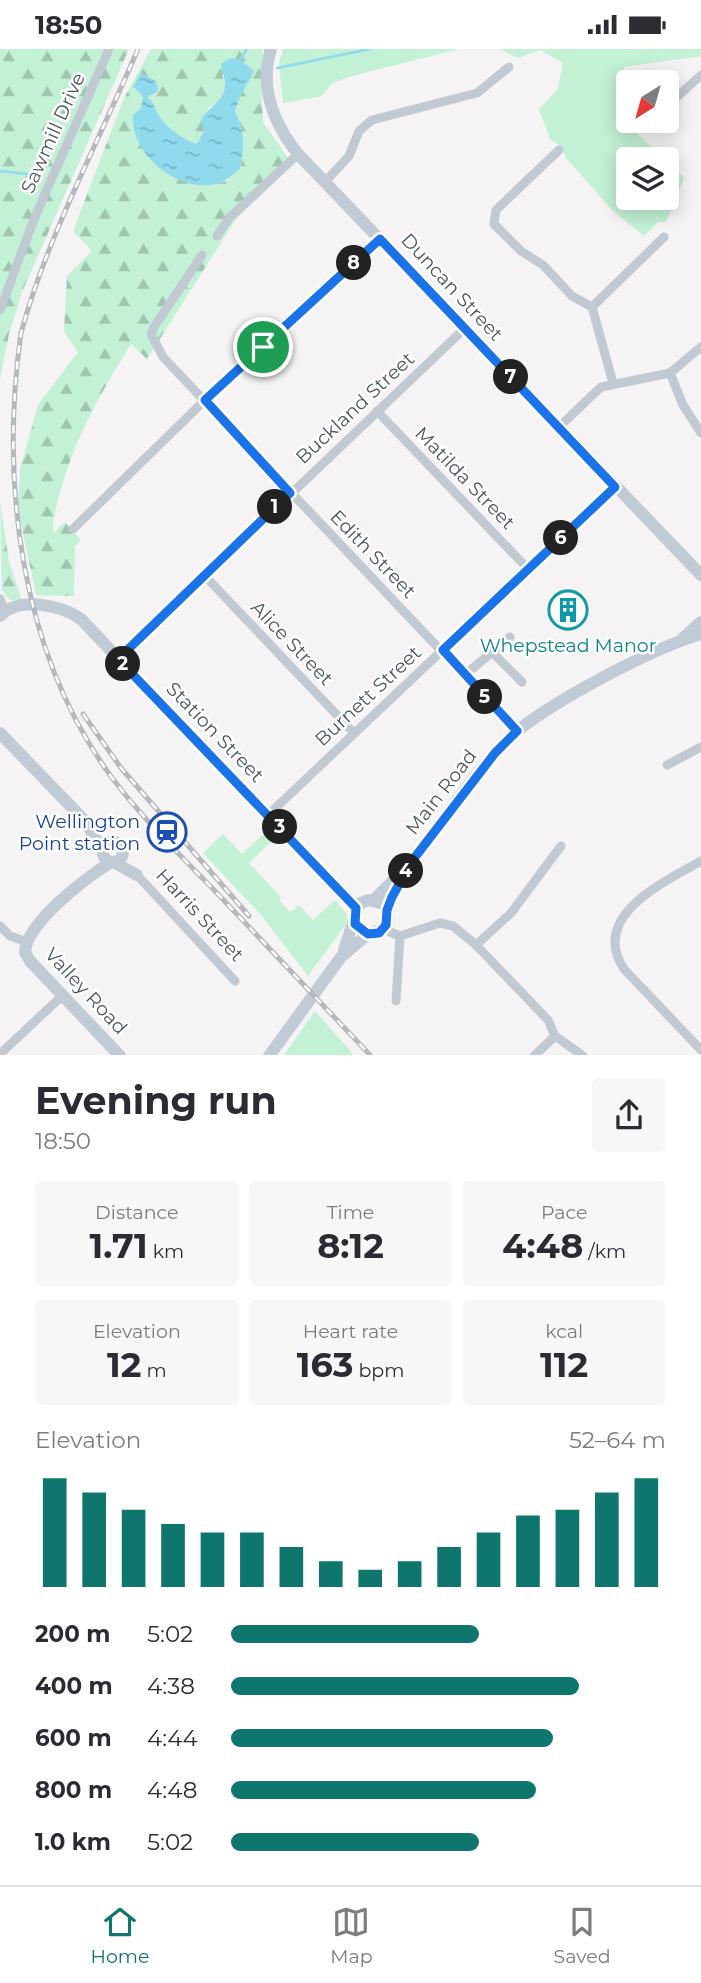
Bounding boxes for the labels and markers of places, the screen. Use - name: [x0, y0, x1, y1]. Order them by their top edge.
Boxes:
- pin: 8: [336, 245, 372, 281]
- pin: [233, 317, 293, 377]
- pin: 7: [494, 359, 528, 395]
- pin: 1: [258, 489, 292, 525]
- pin: 6: [544, 521, 578, 555]
- building icon: Whepstead Manor: [547, 589, 589, 631]
- place label: Whepstead Manor: [480, 634, 656, 657]
- pin: 2: [106, 647, 140, 681]
- pin: 5: [468, 679, 503, 715]
- pin: 3: [262, 809, 298, 845]
- place label: Wellington Point station: [19, 810, 140, 855]
- station icon: Wellington Point station: [146, 811, 188, 853]
- pin: 4: [388, 853, 424, 889]

